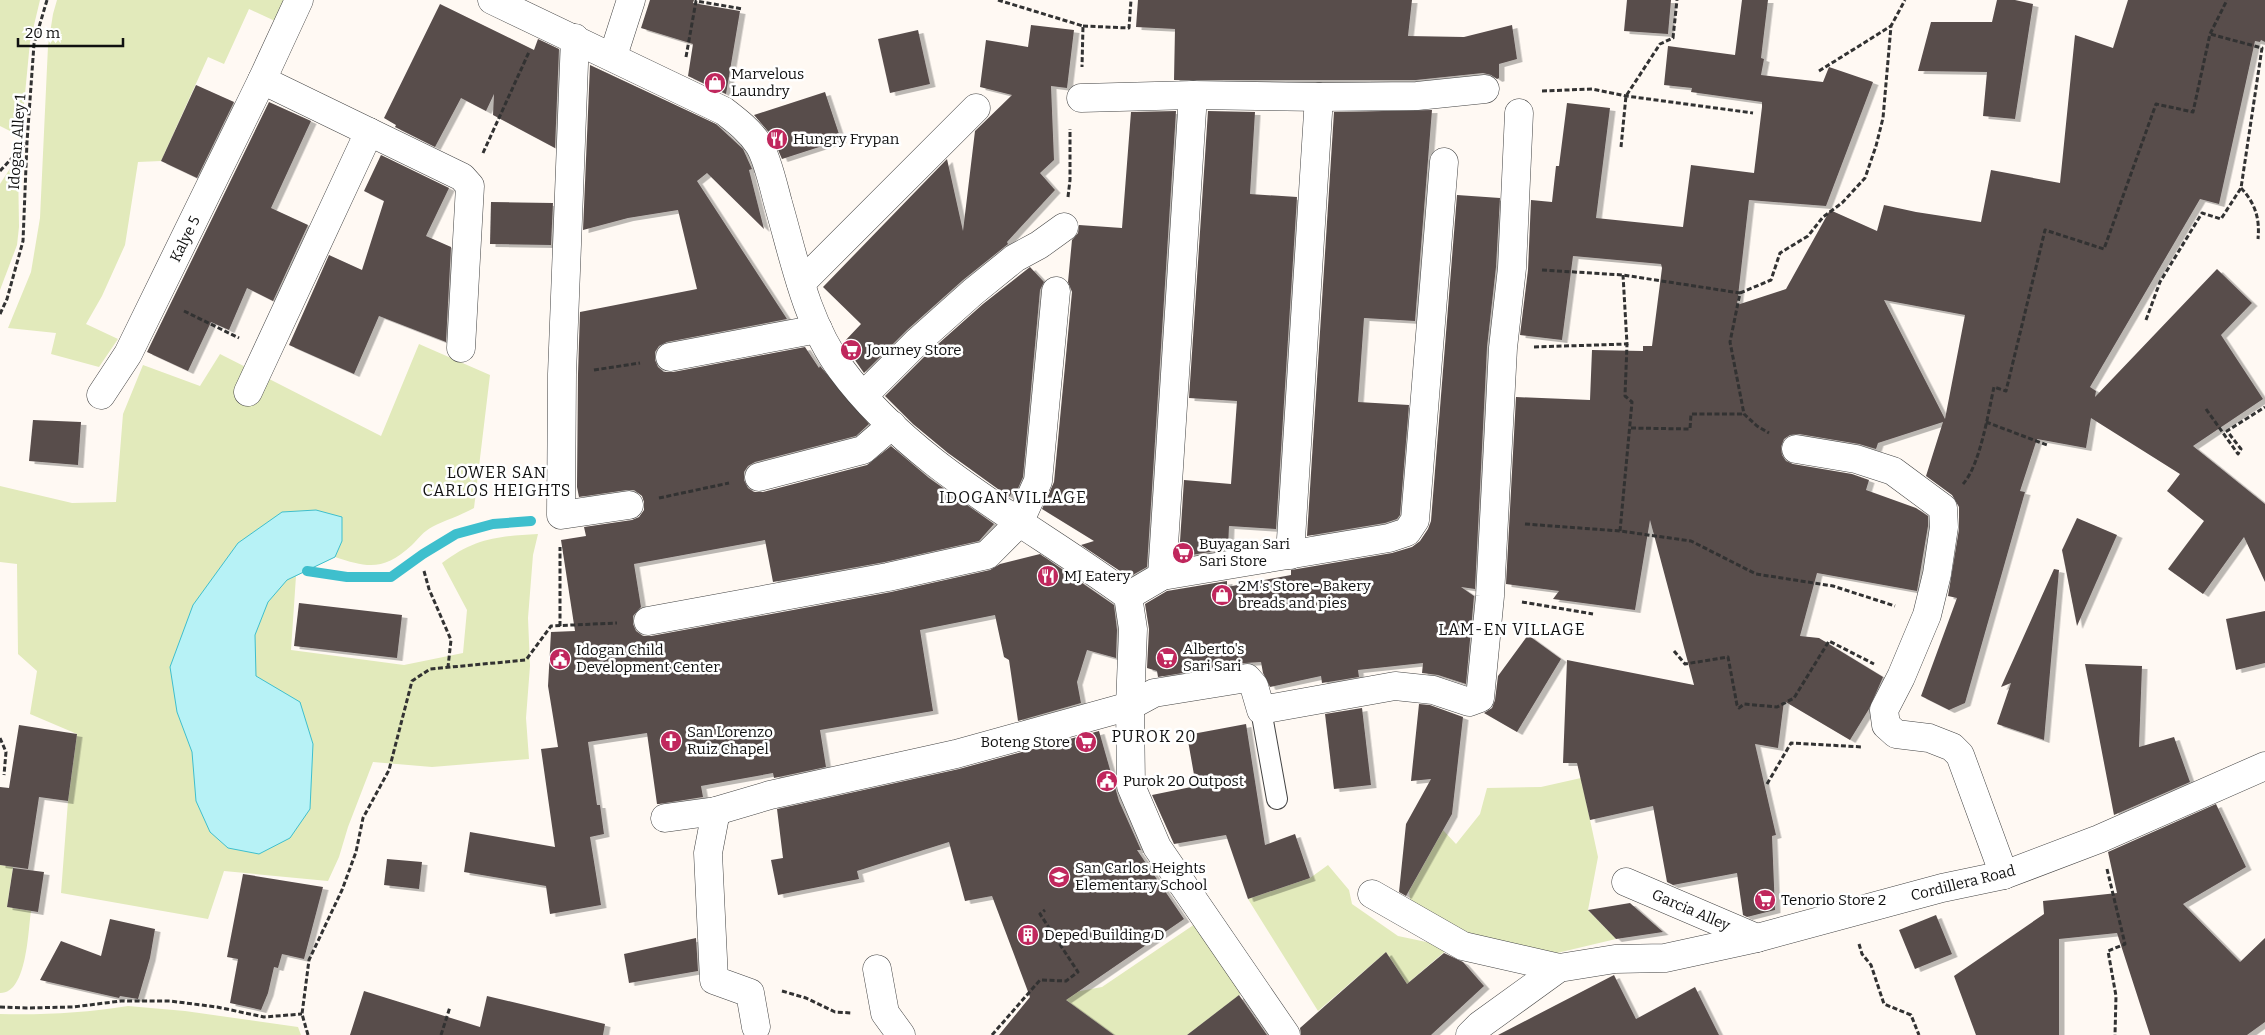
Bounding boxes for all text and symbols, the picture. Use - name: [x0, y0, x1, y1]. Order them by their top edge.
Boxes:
- scale bar: [18, 15, 122, 47]
- text: 20 m: [25, 24, 61, 42]
- place label: Marvelous Laundry: [731, 65, 804, 100]
- shop icon: Marvelous Laundry: [703, 71, 727, 95]
- street label: Idogan Alley 1: [5, 94, 29, 190]
- restaurant icon: Hungry Frypan: [765, 127, 789, 151]
- place label: Hungry Frypan: [793, 130, 900, 148]
- street label: Kalye 5: [166, 213, 204, 265]
- supermarket icon: Journey Store: [839, 338, 863, 362]
- place label: Journey Store: [866, 341, 962, 359]
- district label: LOWER SAN CARLOS HEIGHTS: [423, 463, 571, 500]
- district label: IDOGAN VILLAGE: [939, 488, 1087, 507]
- place label: Buyagan Sari Sari Store: [1199, 535, 1290, 570]
- supermarket icon: Buyagan Sari Sari Store: [1171, 541, 1195, 565]
- restaurant icon: MJ Eatery: [1036, 564, 1060, 588]
- place label: MJ Eatery: [1064, 567, 1131, 585]
- place label: 2M's Store - Bakery breads and pies: [1238, 577, 1371, 612]
- shop icon: 2M's Store - Bakery breads and pies: [1210, 583, 1234, 607]
- district label: LAM-EN VILLAGE: [1438, 620, 1586, 639]
- place label: Alberto's Sari Sari: [1183, 640, 1244, 675]
- place label: Idogan Child Development Center: [576, 641, 720, 676]
- supermarket icon: Alberto's Sari Sari: [1155, 646, 1179, 670]
- public building icon: Idogan Child Development Center: [548, 647, 572, 671]
- place label: San Lorenzo Ruiz Chapel: [687, 723, 773, 758]
- district label: PUROK 20: [1112, 727, 1196, 746]
- church icon: San Lorenzo Ruiz Chapel: [659, 729, 683, 753]
- supermarket icon: Boteng Store: [1074, 730, 1098, 754]
- place label: Boteng Store: [980, 733, 1070, 751]
- public building icon: Purok 20 Outpost: [1095, 769, 1119, 793]
- place label: Purok 20 Outpost: [1123, 772, 1245, 790]
- place label: San Carlos Heights Elementary School: [1075, 859, 1207, 894]
- street label: Cordillera Road: [1909, 861, 2017, 905]
- school or university icon: San Carlos Heights Elementary School: [1047, 865, 1071, 889]
- street label: Garcia Alley: [1649, 885, 1733, 935]
- supermarket icon: Tenorio Store 2: [1753, 888, 1777, 912]
- place label: Tenorio Store 2: [1781, 891, 1886, 909]
- building icon: Deped Building D: [1016, 923, 1040, 947]
- place label: Deped Building D: [1044, 926, 1164, 944]

